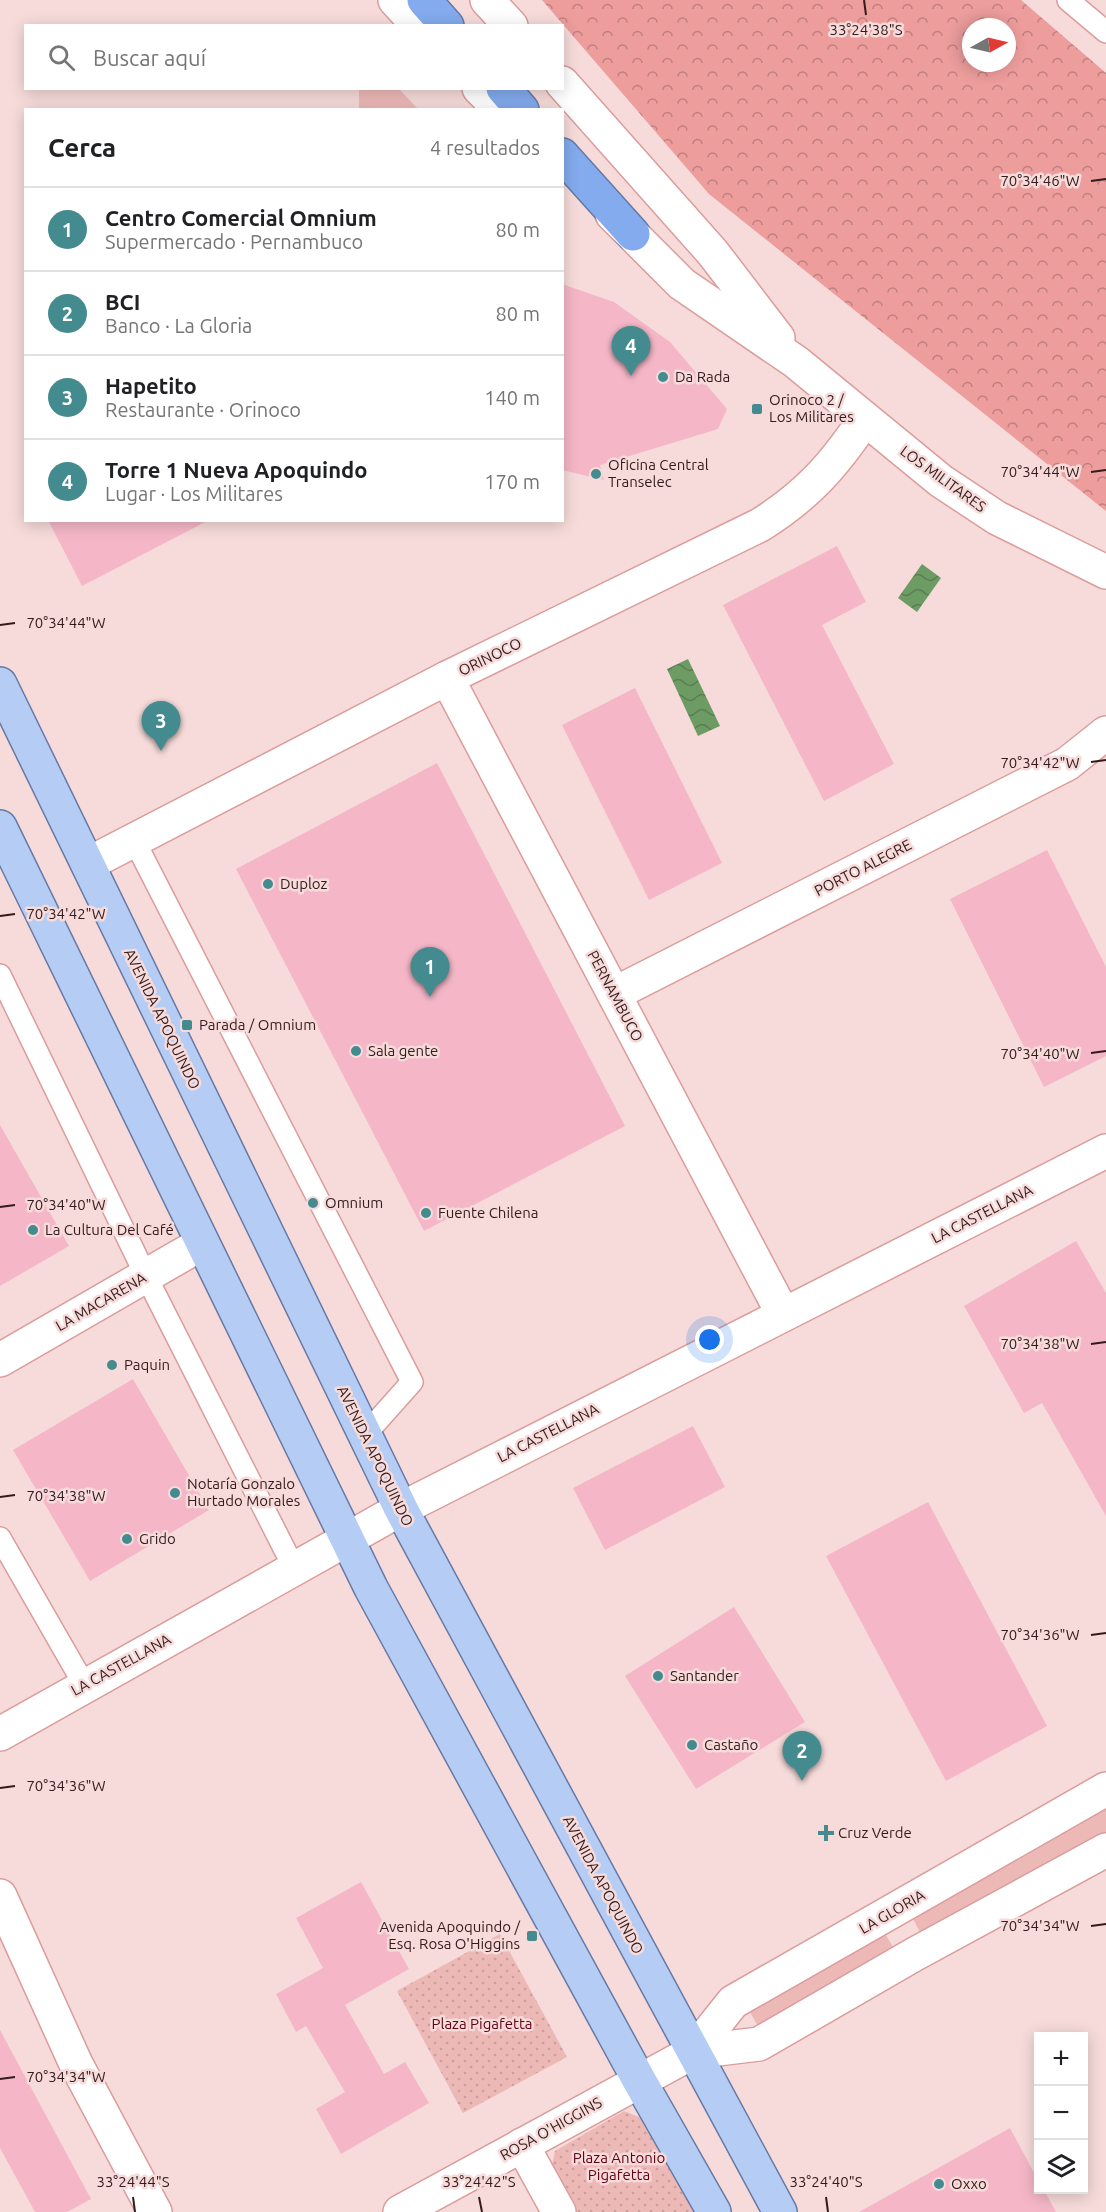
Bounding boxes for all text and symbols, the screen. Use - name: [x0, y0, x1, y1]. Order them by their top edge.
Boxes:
- north arrow: [962, 18, 1016, 72]
- text: 33°24'38"S: [829, 21, 903, 38]
- search box: [24, 24, 564, 90]
- icon: search: [45, 41, 78, 74]
- text: Buscar aquí: [93, 45, 206, 70]
- text: Cerca: [48, 133, 116, 162]
- text: 4 resultados: [430, 136, 540, 159]
- text: 70°34'46"W: [1000, 172, 1080, 189]
- text: Centro Comercial Omnium: [105, 205, 377, 230]
- text: 1: [62, 218, 73, 241]
- text: 80 m: [496, 218, 540, 241]
- text: Supermercado · Pernambuco: [105, 230, 363, 253]
- text: BCI: [105, 289, 140, 314]
- text: 2: [62, 302, 73, 325]
- text: 80 m: [496, 302, 540, 325]
- text: Banco · La Gloria: [105, 314, 252, 337]
- pin: 4: [612, 326, 650, 376]
- place label: Da Rada: [675, 368, 730, 385]
- marker: Da Rada: [656, 370, 670, 384]
- text: Hapetito: [105, 373, 197, 398]
- text: 3: [62, 386, 73, 409]
- text: 140 m: [484, 386, 540, 409]
- place label: Orinoco 2 / Los Militares: [769, 391, 854, 425]
- text: Restaurante · Orinoco: [105, 398, 301, 421]
- marker: Orinoco 2 / Los Militares: [750, 402, 764, 416]
- street label: LOS MILITARES: [897, 442, 989, 515]
- place label: Oficina Central Transelec: [608, 456, 709, 490]
- text: Torre 1 Nueva Apoquindo: [105, 457, 367, 482]
- text: 70°34'44"W: [1000, 463, 1080, 480]
- marker: Oficina Central Transelec: [589, 467, 603, 481]
- text: 4: [62, 470, 73, 493]
- text: 170 m: [484, 470, 540, 493]
- text: Lugar · Los Militares: [105, 482, 283, 505]
- text: 70°34'44"W: [26, 614, 106, 631]
- street label: ORINOCO: [456, 634, 524, 679]
- pin: 3: [142, 702, 180, 751]
- text: 70°34'42"W: [1000, 754, 1080, 771]
- street label: PORTO ALEGRE: [812, 836, 914, 899]
- place label: Duploz: [280, 875, 328, 892]
- marker: Duploz: [261, 877, 275, 891]
- text: 70°34'42"W: [26, 905, 106, 922]
- street label: AVENIDA APOQUINDO: [121, 946, 204, 1092]
- street label: PERNAMBUCO: [584, 947, 647, 1044]
- pin: 1: [410, 948, 450, 997]
- place label: Parada / Omnium: [199, 1016, 316, 1033]
- marker: Parada / Omnium: [180, 1018, 194, 1032]
- place label: Sala gente: [368, 1042, 438, 1059]
- marker: Sala gente: [349, 1044, 363, 1058]
- text: 70°34'40"W: [1000, 1045, 1080, 1062]
- street label: LA CASTELLANA: [928, 1181, 1035, 1246]
- place label: Omnium: [325, 1194, 383, 1211]
- text: 70°34'40"W: [26, 1196, 106, 1213]
- marker: Omnium: [306, 1196, 320, 1210]
- place label: Fuente Chilena: [438, 1204, 539, 1221]
- marker: Fuente Chilena: [419, 1206, 433, 1220]
- place label: La Cultura Del Café: [45, 1221, 174, 1238]
- marker: La Cultura Del Café: [26, 1223, 40, 1237]
- street label: LA MACARENA: [53, 1269, 149, 1334]
- your location: [695, 1325, 724, 1354]
- text: 70°34'38"W: [1000, 1335, 1080, 1352]
- place label: Paquin: [124, 1356, 170, 1373]
- marker: Paquin: [105, 1358, 119, 1372]
- street label: AVENIDA APOQUINDO: [334, 1383, 417, 1529]
- street label: LA CASTELLANA: [494, 1400, 601, 1465]
- place label: Notaría Gonzalo Hurtado Morales: [187, 1475, 300, 1509]
- marker: Notaría Gonzalo Hurtado Morales: [168, 1486, 182, 1500]
- text: 70°34'38"W: [26, 1487, 106, 1504]
- place label: Grido: [139, 1530, 176, 1547]
- marker: Grido: [120, 1532, 134, 1546]
- text: 70°34'36"W: [1000, 1626, 1080, 1643]
- street label: LA CASTELLANA: [68, 1630, 174, 1699]
- place label: Santander: [670, 1667, 739, 1684]
- marker: Santander: [651, 1669, 665, 1683]
- pin: 2: [782, 1732, 822, 1781]
- place label: Castaño: [704, 1736, 758, 1753]
- marker: Castaño: [685, 1738, 699, 1752]
- text: 70°34'36"W: [26, 1777, 106, 1794]
- street label: AVENIDA APOQUINDO: [560, 1813, 647, 1957]
- place label: Cruz Verde: [838, 1824, 912, 1841]
- marker: Cruz Verde: [819, 1826, 833, 1840]
- street label: LA GLORIA: [856, 1886, 928, 1937]
- text: 70°34'34"W: [1000, 1917, 1080, 1934]
- place label: Avenida Apoquindo / Esq. Rosa O'Higgins: [379, 1918, 520, 1952]
- marker: Avenida Apoquindo / Esq. Rosa O'Higgins: [525, 1929, 539, 1943]
- park label: Plaza Pigafetta: [431, 2015, 533, 2032]
- map controls: [1034, 2032, 1088, 2194]
- button: +: [1034, 2032, 1088, 2086]
- text: 70°34'34"W: [26, 2068, 106, 2085]
- button: −: [1034, 2086, 1088, 2140]
- street label: ROSA O'HIGGINS: [497, 2093, 605, 2164]
- button: layers: [1034, 2140, 1088, 2194]
- park label: Plaza Antonio Pigafetta: [573, 2149, 665, 2183]
- text: 33°24'44"S: [96, 2173, 170, 2190]
- text: 33°24'42"S: [442, 2173, 516, 2190]
- text: 33°24'40"S: [789, 2173, 863, 2190]
- place label: Oxxo: [951, 2175, 987, 2192]
- marker: Oxxo: [932, 2177, 946, 2191]

